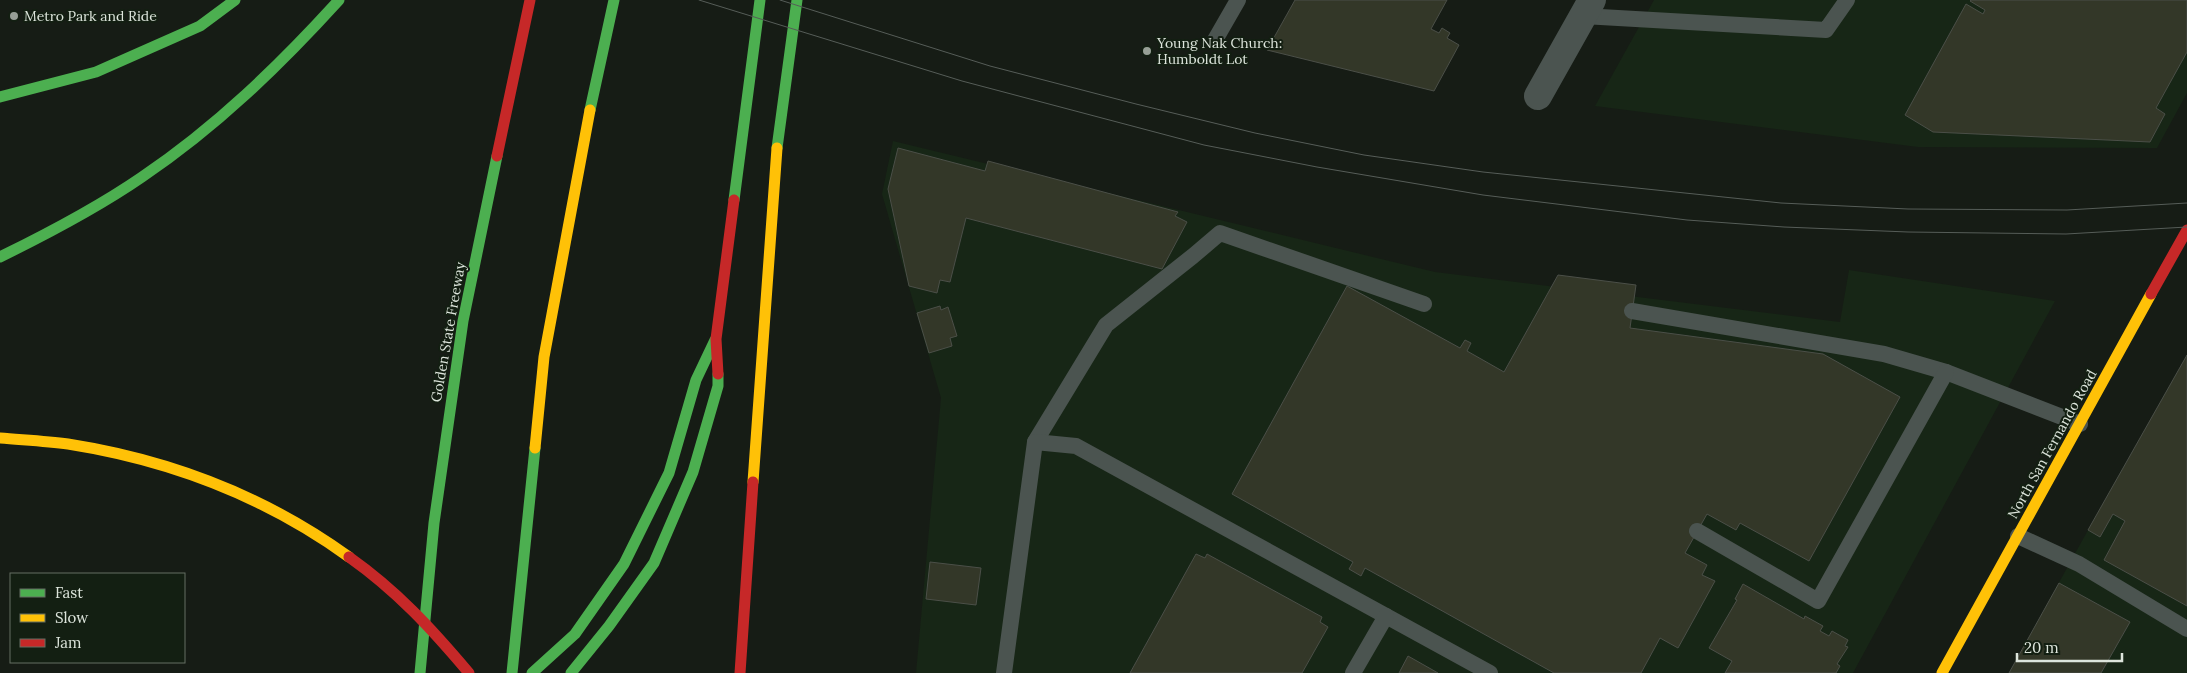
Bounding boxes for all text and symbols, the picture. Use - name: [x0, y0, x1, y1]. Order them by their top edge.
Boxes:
- place label: Metro Park and Ride: [24, 7, 157, 25]
- marker: Metro Park and Ride: [8, 10, 20, 22]
- place label: Young Nak Church: Humboldt Lot: [1156, 34, 1282, 68]
- marker: Young Nak Church: Humboldt Lot: [1141, 45, 1153, 57]
- street label: Golden State Freeway: [427, 260, 469, 403]
- street label: North San Fernando Road: [2003, 366, 2101, 522]
- legend: [10, 573, 185, 663]
- text: Fast: [55, 583, 83, 602]
- text: Slow: [55, 608, 88, 627]
- scale bar: [2017, 630, 2122, 662]
- text: Jam: [54, 633, 82, 652]
- text: 20 m: [2024, 638, 2059, 657]

